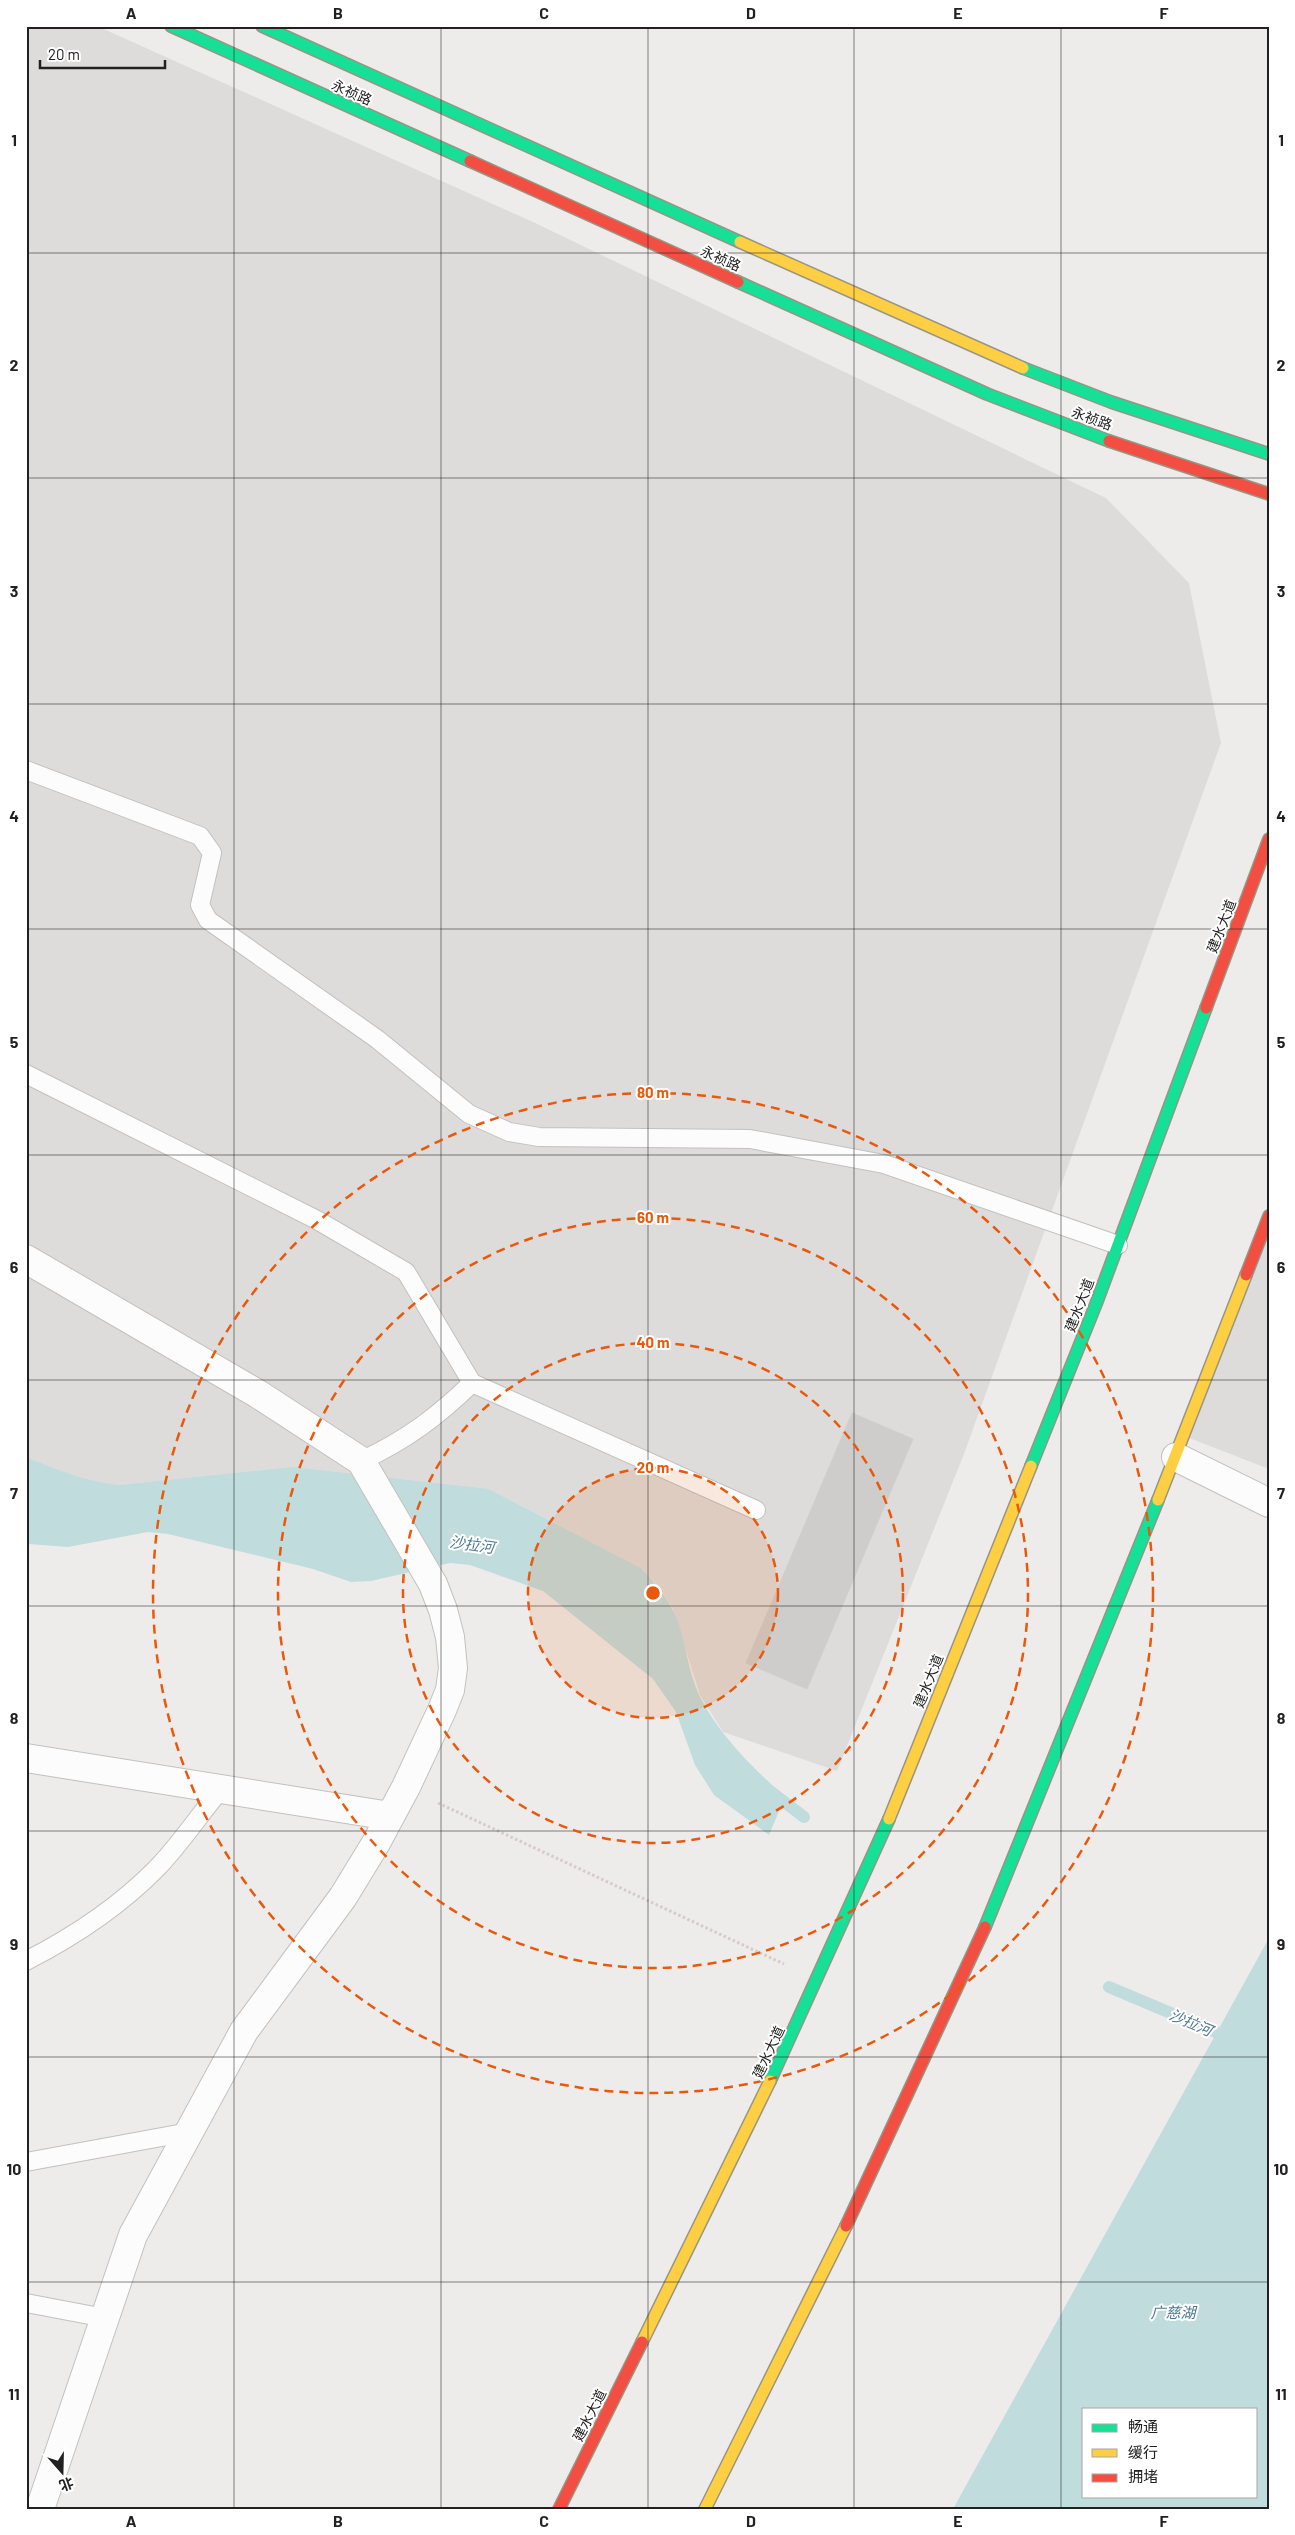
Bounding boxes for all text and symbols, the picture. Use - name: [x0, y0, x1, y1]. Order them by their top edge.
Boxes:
- text: A: [126, 3, 137, 22]
- text: B: [333, 3, 343, 22]
- text: C: [539, 3, 549, 22]
- text: D: [746, 3, 756, 22]
- text: E: [953, 3, 963, 22]
- text: F: [1160, 3, 1169, 22]
- scale bar: [40, 38, 165, 70]
- text: 20 m: [48, 45, 80, 63]
- street label: 永祯路: [329, 76, 375, 108]
- text: 1: [11, 130, 17, 149]
- text: 1: [1278, 130, 1284, 149]
- street label: 永祯路: [698, 242, 744, 274]
- text: 2: [10, 355, 19, 374]
- text: 2: [1277, 355, 1286, 374]
- street label: 永祯路: [1069, 403, 1115, 433]
- text: 3: [10, 581, 18, 600]
- text: 3: [1277, 581, 1285, 600]
- text: 4: [9, 806, 19, 825]
- text: 4: [1276, 806, 1286, 825]
- street label: 建水大道: [1203, 897, 1239, 955]
- text: 5: [10, 1032, 19, 1051]
- text: 5: [1277, 1032, 1286, 1051]
- text: 80 m: [637, 1083, 669, 1101]
- text: 60 m: [637, 1208, 669, 1226]
- text: 6: [10, 1257, 19, 1276]
- text: 6: [1277, 1257, 1286, 1276]
- street label: 建水大道: [1061, 1276, 1097, 1334]
- text: 40 m: [636, 1333, 670, 1351]
- text: 20 m: [637, 1458, 669, 1476]
- text: 7: [10, 1483, 18, 1502]
- text: 7: [1277, 1483, 1285, 1502]
- water label: 沙拉河: [448, 1532, 498, 1556]
- centre of rings: [644, 1584, 662, 1602]
- street label: 建水大道: [910, 1652, 946, 1710]
- text: 8: [10, 1708, 19, 1727]
- text: 8: [1277, 1708, 1286, 1727]
- text: 9: [10, 1934, 18, 1953]
- text: 9: [1277, 1934, 1285, 1953]
- water label: 沙拉河: [1167, 2005, 1218, 2040]
- street label: 建水大道: [748, 2023, 788, 2081]
- text: 10: [7, 2159, 21, 2178]
- text: 10: [1274, 2159, 1288, 2178]
- water label: 广慈湖: [1150, 2303, 1197, 2321]
- text: 11: [8, 2384, 20, 2403]
- text: 11: [1275, 2384, 1287, 2403]
- street label: 建水大道: [569, 2386, 609, 2444]
- legend: [1082, 2408, 1258, 2498]
- text: 畅通: [1128, 2417, 1158, 2435]
- text: 缓行: [1128, 2443, 1158, 2461]
- north arrow: [38, 2448, 88, 2498]
- text: 拥堵: [1128, 2467, 1158, 2485]
- text: 北: [57, 2474, 76, 2495]
- text: A: [126, 2511, 137, 2530]
- text: B: [333, 2511, 343, 2530]
- text: C: [539, 2511, 549, 2530]
- text: D: [746, 2511, 756, 2530]
- text: E: [953, 2511, 963, 2530]
- text: F: [1160, 2511, 1169, 2530]

